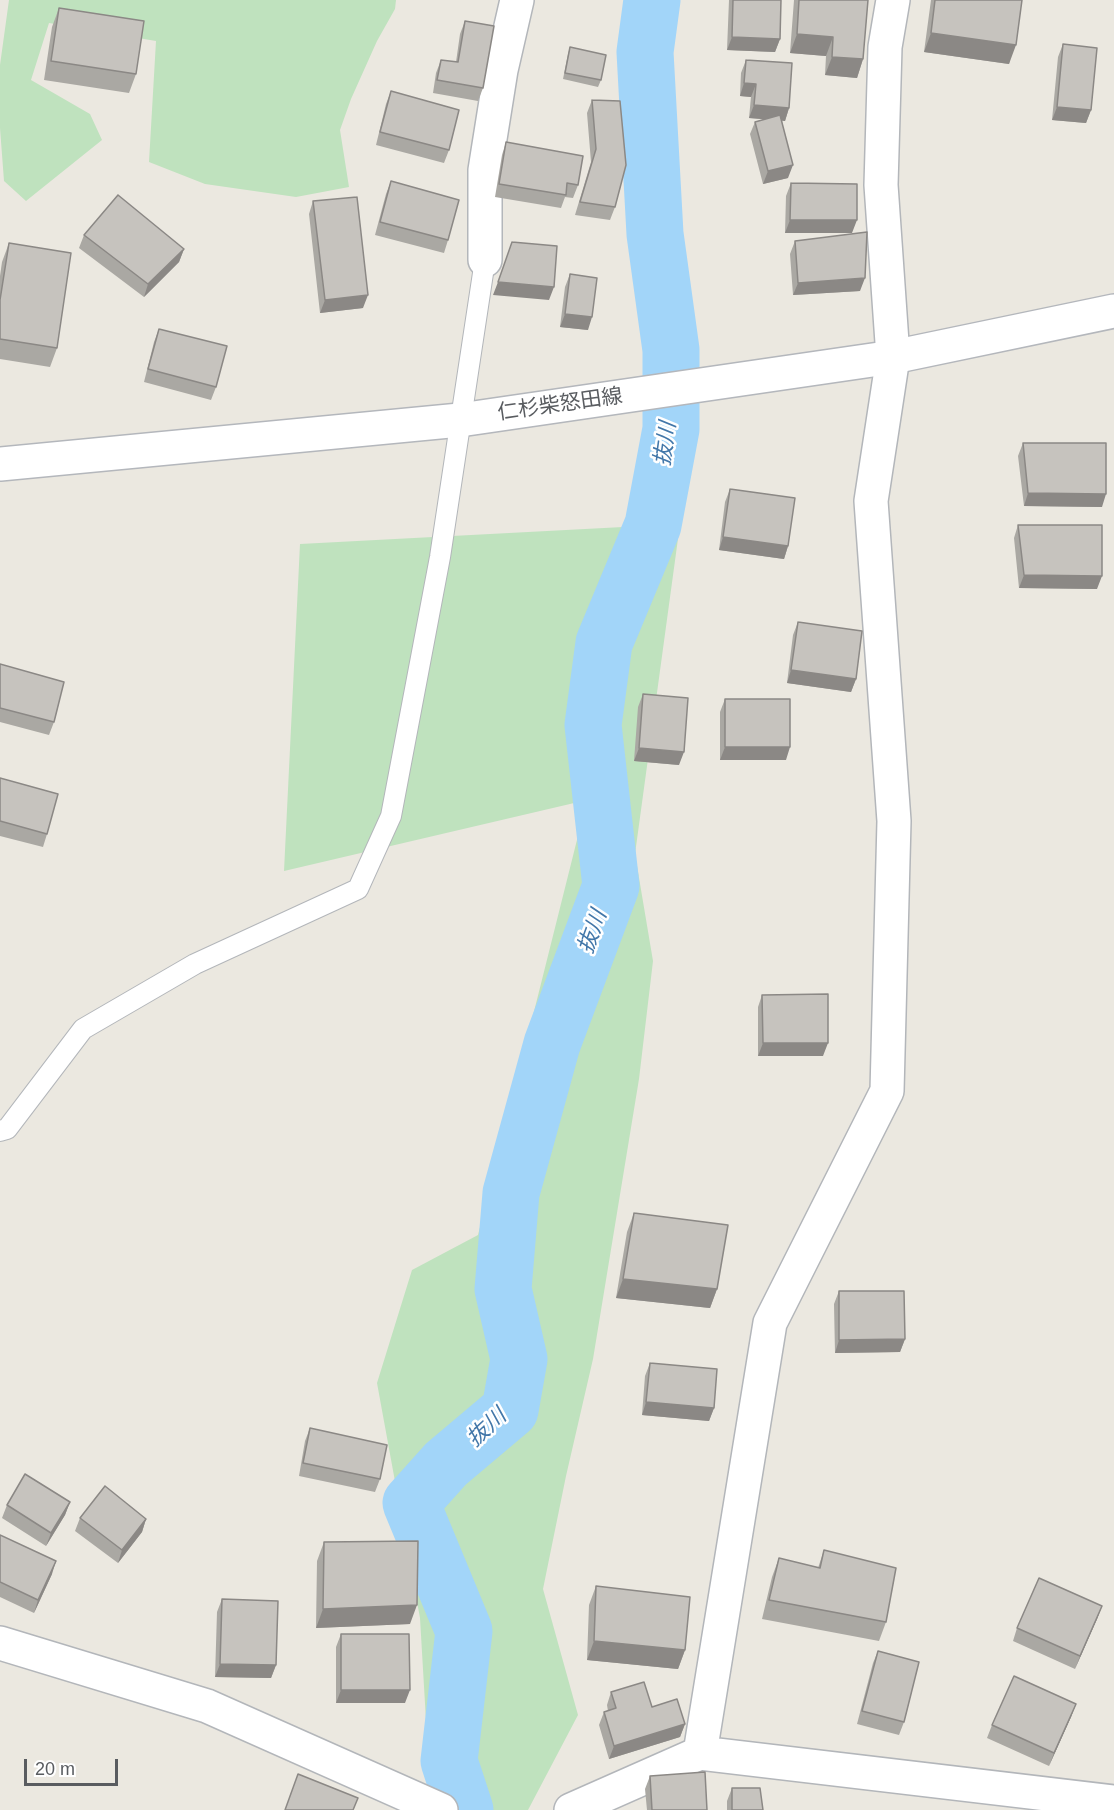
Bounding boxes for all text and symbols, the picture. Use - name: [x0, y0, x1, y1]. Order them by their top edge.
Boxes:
- street label: 仁杉柴怒田線: [496, 384, 624, 426]
- water label: 抜川: [650, 420, 682, 468]
- water label: 抜川: [573, 907, 613, 957]
- water label: 抜川: [462, 1403, 512, 1453]
- scale bar: [27, 1747, 122, 1785]
- text: 20 m: [35, 1759, 75, 1779]

